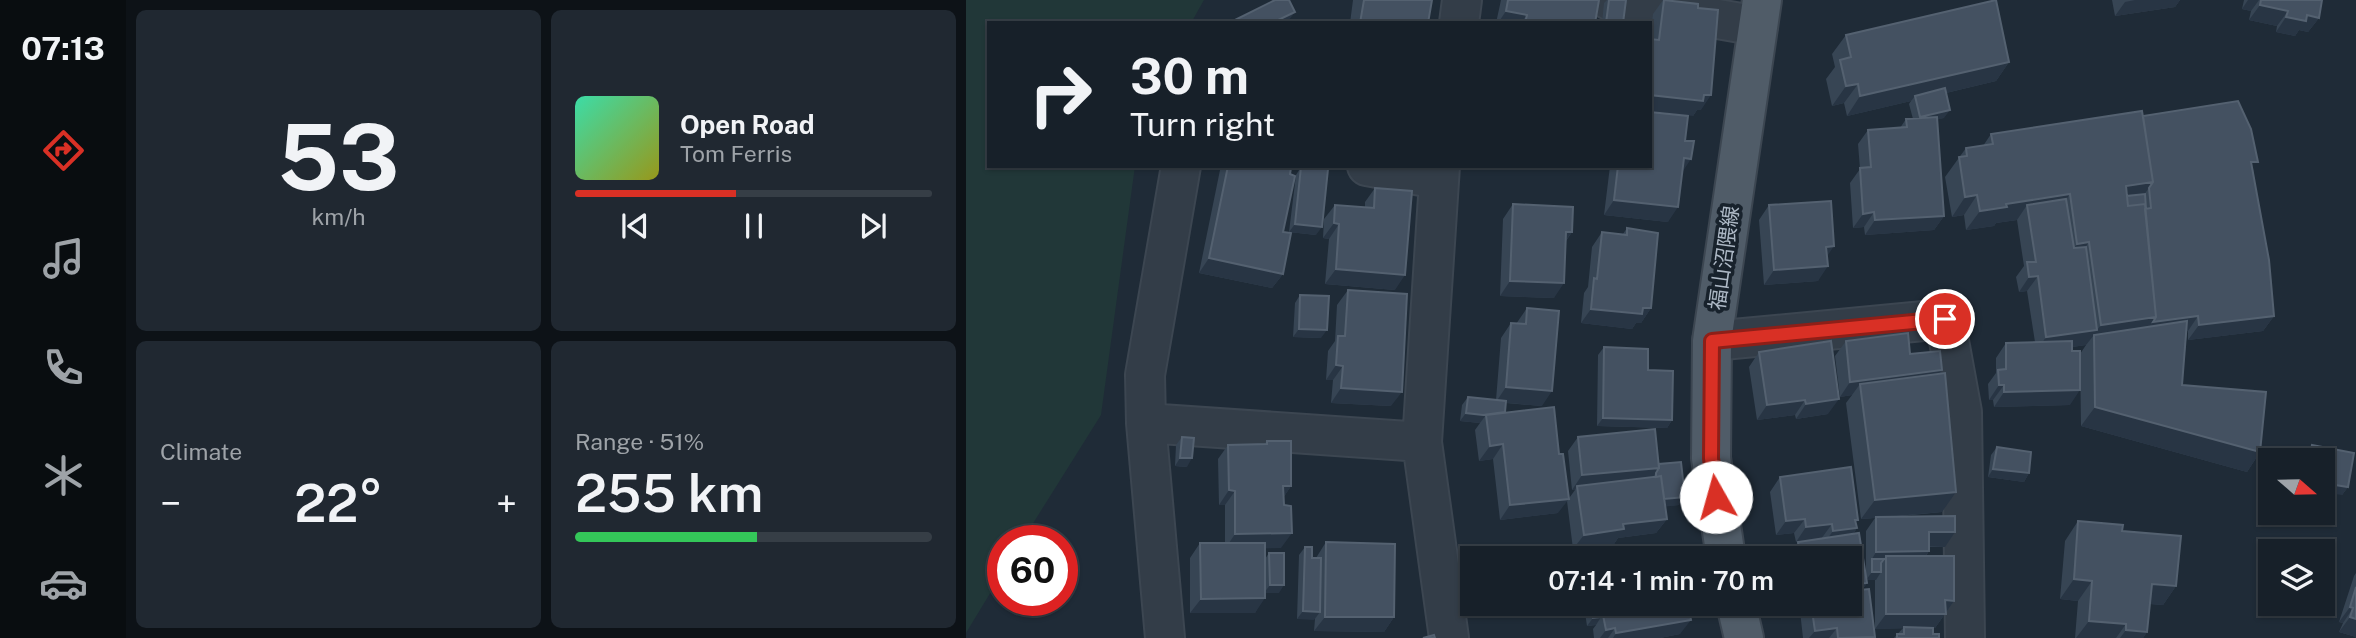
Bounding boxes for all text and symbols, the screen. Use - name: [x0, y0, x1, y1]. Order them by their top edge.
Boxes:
- text: 07:13: [21, 30, 105, 67]
- text: 30 m: [1130, 47, 1249, 105]
- icon: right: [1015, 49, 1106, 140]
- text: 53: [278, 104, 399, 210]
- text: Turn right: [1130, 106, 1275, 143]
- text: Open Road: [680, 109, 815, 140]
- icon: directions: [39, 126, 88, 175]
- text: Tom Ferris: [680, 140, 792, 167]
- text: km/h: [311, 203, 366, 230]
- street label: 福山沼隈線: [1704, 204, 1744, 312]
- icon: previous: [616, 207, 654, 245]
- icon: pause: [735, 207, 773, 245]
- icon: next: [854, 207, 892, 245]
- icon: music: [39, 234, 88, 283]
- pin: [1915, 289, 1975, 349]
- icon: arrive: [1926, 300, 1964, 338]
- icon: phone: [39, 343, 88, 392]
- text: Range · 51%: [575, 428, 704, 455]
- text: Climate: [160, 438, 242, 465]
- north arrow: [2258, 448, 2334, 525]
- map controls: [2258, 448, 2335, 616]
- icon: climate: [39, 451, 88, 500]
- position arrow: [1679, 460, 1753, 534]
- text: 255 km: [575, 463, 763, 524]
- text: 22°: [294, 473, 383, 534]
- text: −: [160, 481, 181, 526]
- text: +: [496, 481, 517, 526]
- speed limit sign: 60: [987, 525, 1078, 616]
- button: layers: [2258, 539, 2335, 616]
- icon: car: [39, 559, 88, 608]
- text: 07:14 · 1 min · 70 m: [1548, 565, 1774, 596]

